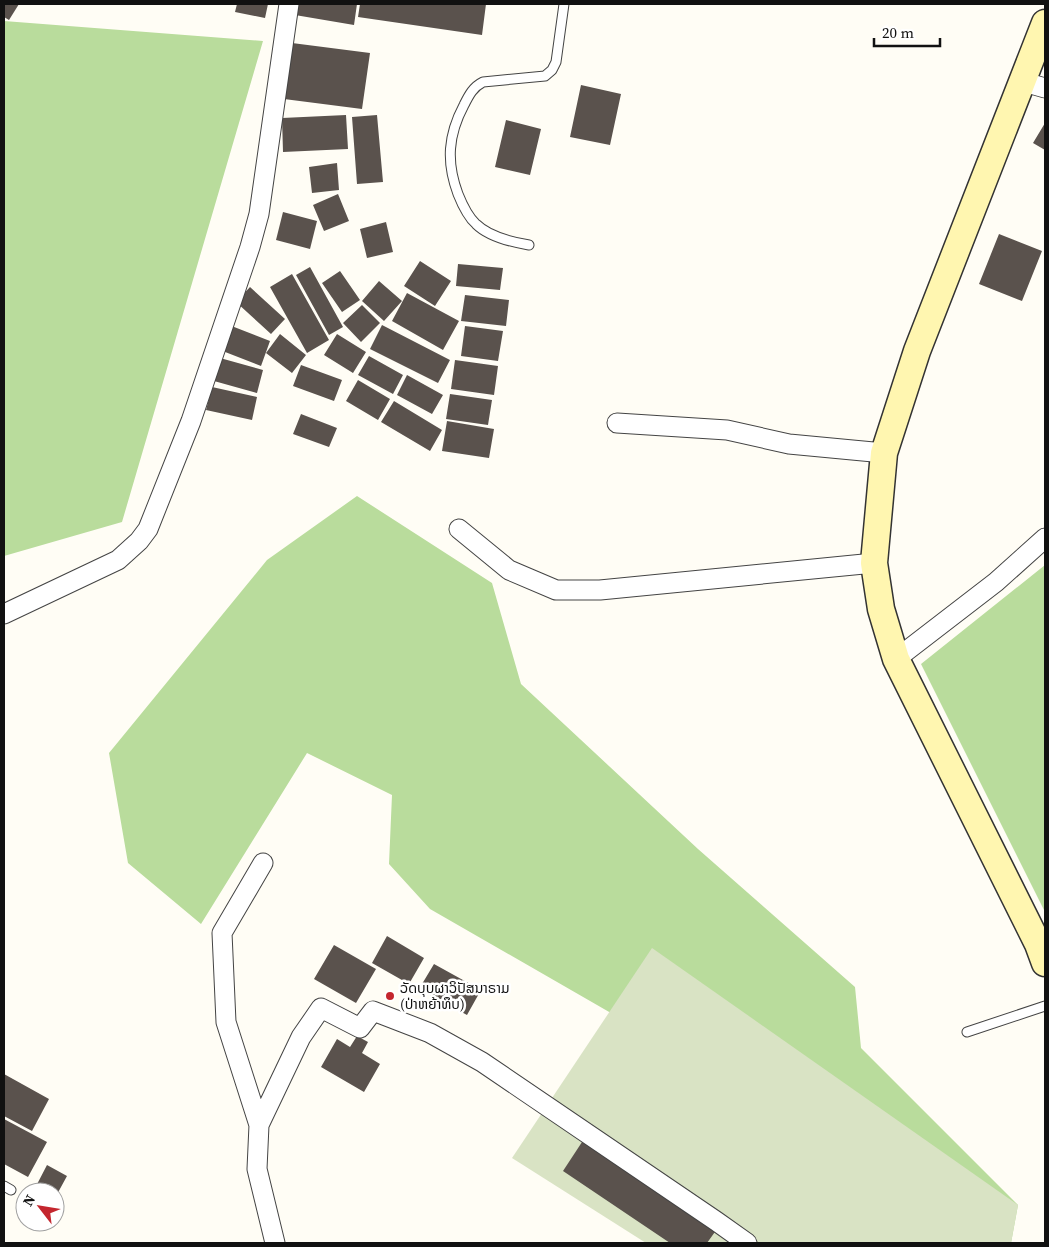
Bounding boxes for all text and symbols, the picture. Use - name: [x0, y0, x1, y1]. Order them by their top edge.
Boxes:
- scale bar: [874, 15, 940, 47]
- text: 20 m: [882, 22, 914, 43]
- place label: ວັດບຸບຜາວິປັສນາຣາມ (ປ່າຫຍ້າທຶບ): [400, 978, 510, 1014]
- marker: ວັດບຸບຜາວິປັສນາຣາມ (ປ່າຫຍ້າທຶບ): [384, 990, 396, 1002]
- north arrow: [15, 1182, 65, 1232]
- text: N: [18, 1191, 40, 1210]

